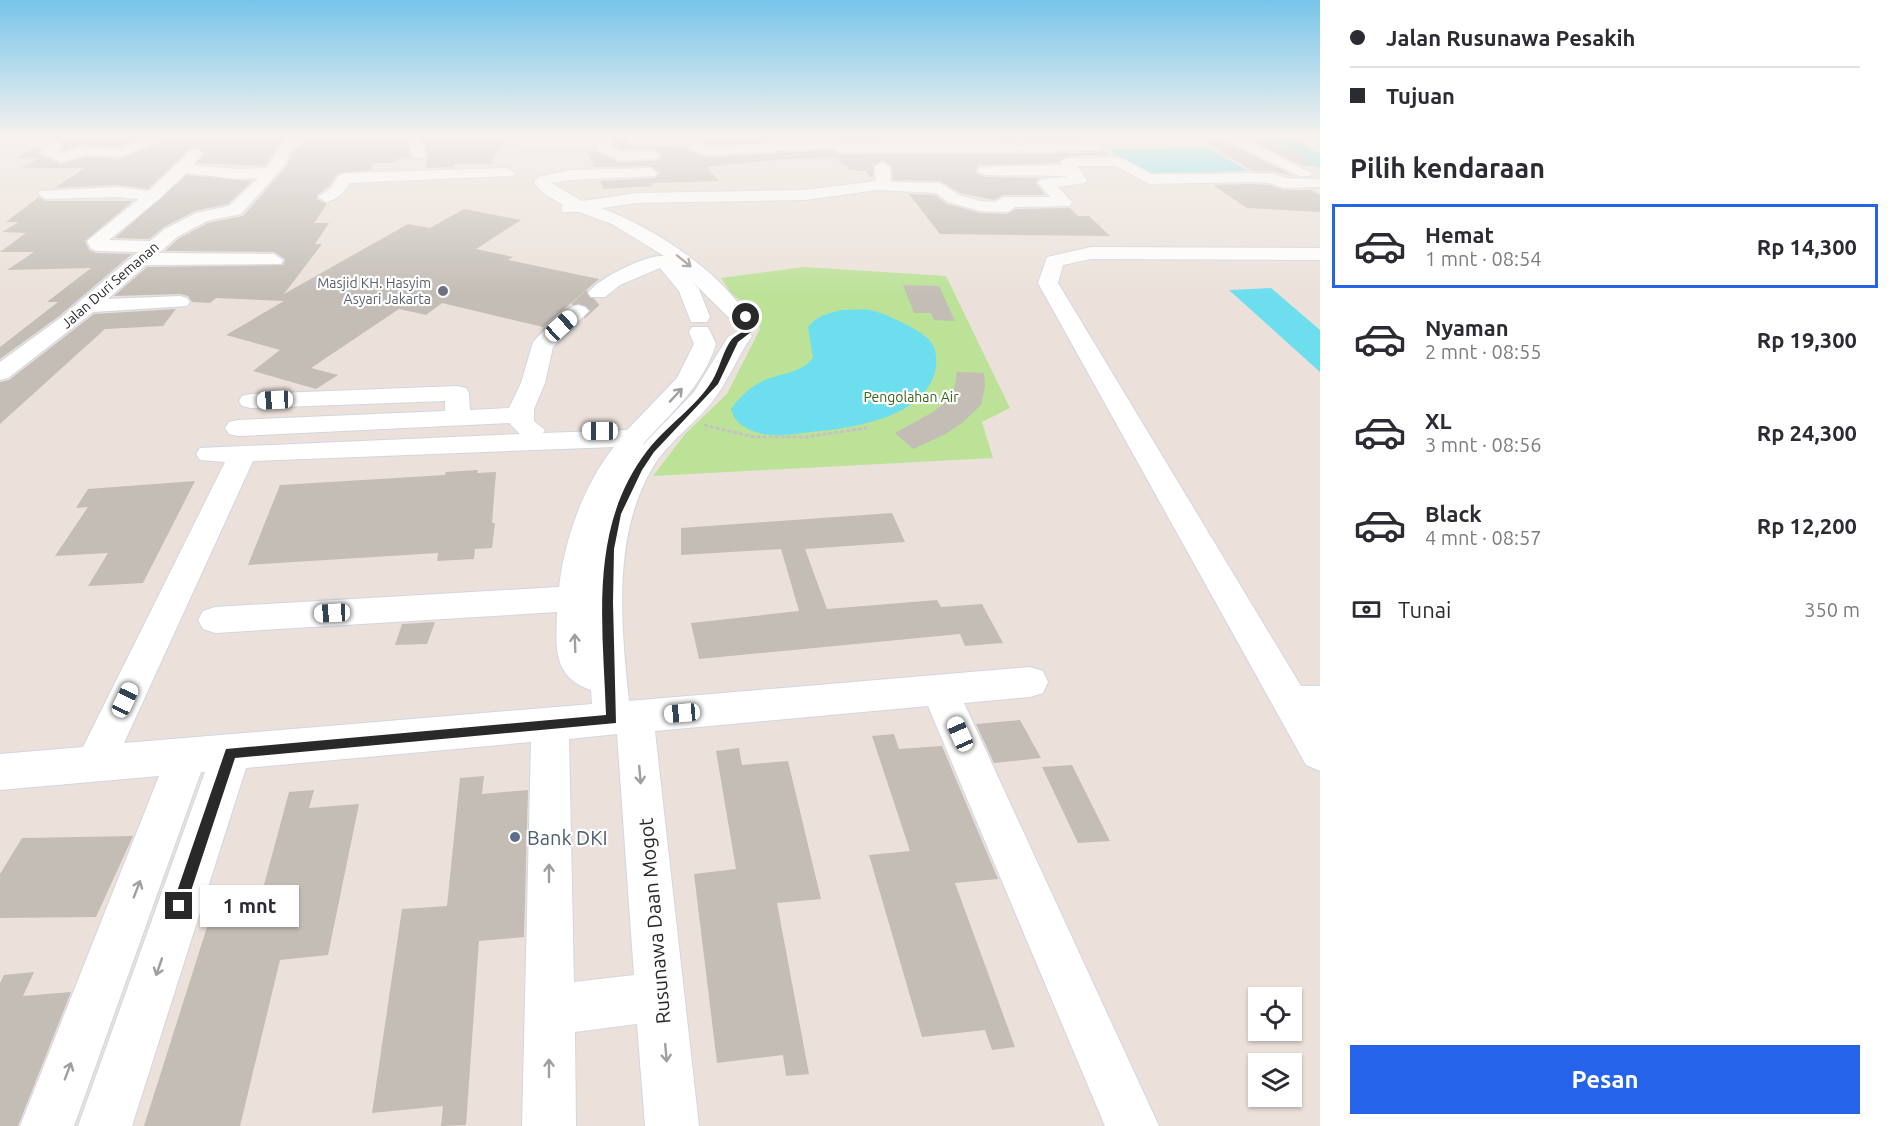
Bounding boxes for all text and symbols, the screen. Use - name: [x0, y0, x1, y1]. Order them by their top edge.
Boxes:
- text: Jalan Rusunawa Pesakih: [1386, 25, 1635, 50]
- text: Tujuan: [1386, 83, 1455, 108]
- text: Pilih kendaraan: [1350, 153, 1545, 183]
- icon: car: [1353, 219, 1407, 273]
- text: Hemat: [1425, 222, 1494, 247]
- text: Rp 14,300: [1757, 234, 1857, 259]
- street label: Jalan Duri Semanan: [58, 238, 162, 332]
- text: 1 mnt · 08:54: [1425, 247, 1542, 270]
- one-way arrow: [675, 254, 691, 267]
- place label: Masjid KH. Hasyim Asyari Jakarta: [317, 275, 431, 307]
- marker: Masjid KH. Hasyim Asyari Jakarta: [436, 284, 450, 298]
- route start: [732, 303, 759, 330]
- car: [542, 307, 580, 345]
- icon: car: [1353, 312, 1407, 366]
- text: Nyaman: [1425, 315, 1509, 340]
- text: Rp 19,300: [1757, 327, 1857, 352]
- text: 2 mnt · 08:55: [1425, 340, 1542, 363]
- one-way arrow: [669, 388, 683, 403]
- park label: Pengolahan Air: [863, 389, 959, 405]
- car: [257, 390, 293, 410]
- icon: car: [1353, 405, 1407, 459]
- text: XL: [1425, 408, 1452, 433]
- text: Rp 24,300: [1757, 420, 1857, 445]
- car: [582, 422, 618, 440]
- text: 3 mnt · 08:56: [1425, 433, 1542, 456]
- icon: car: [1353, 498, 1407, 552]
- text: Black: [1425, 501, 1482, 526]
- text: Rp 12,200: [1757, 513, 1857, 538]
- text: 4 mnt · 08:57: [1425, 526, 1542, 549]
- icon: cash: [1350, 593, 1383, 626]
- text: Tunai: [1398, 597, 1451, 622]
- text: 350 m: [1804, 598, 1860, 621]
- car: [314, 603, 350, 623]
- one-way arrow: [569, 633, 580, 653]
- car: [109, 680, 141, 720]
- car: [663, 702, 701, 724]
- car: [944, 714, 976, 754]
- one-way arrow: [635, 765, 646, 785]
- street label: Rusunawa Daan Mogot: [634, 817, 674, 1025]
- place label: Bank DKI: [527, 826, 608, 849]
- marker: Bank DKI: [508, 830, 522, 844]
- one-way arrow: [543, 863, 555, 883]
- one-way arrow: [133, 880, 144, 899]
- callout: 1 mnt: [200, 885, 299, 927]
- route end: [165, 892, 192, 919]
- text: 1 mnt: [223, 894, 276, 917]
- one-way arrow: [152, 957, 163, 976]
- map controls: [1248, 987, 1302, 1107]
- button: locate: [1248, 987, 1302, 1041]
- one-way arrow: [661, 1042, 672, 1062]
- button: Pesan: [1350, 1045, 1860, 1114]
- button: layers: [1248, 1053, 1302, 1107]
- one-way arrow: [543, 1058, 555, 1078]
- one-way arrow: [63, 1062, 74, 1081]

